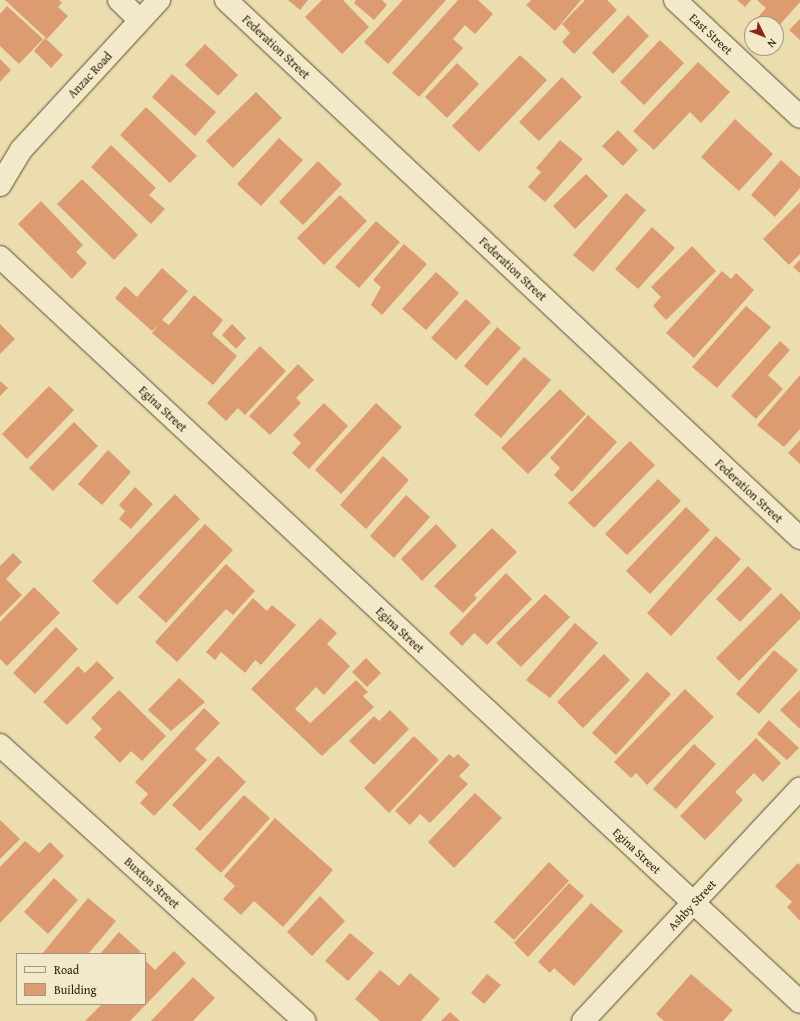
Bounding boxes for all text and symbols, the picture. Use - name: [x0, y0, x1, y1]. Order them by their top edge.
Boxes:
- street label: East Street: [686, 10, 736, 58]
- street label: Federation Street: [239, 12, 313, 82]
- north arrow: [744, 16, 784, 56]
- text: N: [764, 35, 780, 52]
- street label: Anzac Road: [65, 49, 115, 101]
- street label: Federation Street: [476, 234, 550, 304]
- street label: Egina Street: [136, 383, 190, 435]
- street label: Federation Street: [712, 456, 786, 526]
- street label: Egina Street: [373, 604, 427, 656]
- street label: Egina Street: [610, 825, 664, 877]
- street label: Buxton Street: [121, 854, 183, 912]
- street label: Ashby Street: [665, 877, 719, 933]
- legend: [16, 953, 146, 1005]
- text: Road: [54, 961, 79, 978]
- text: Building: [54, 981, 97, 998]

